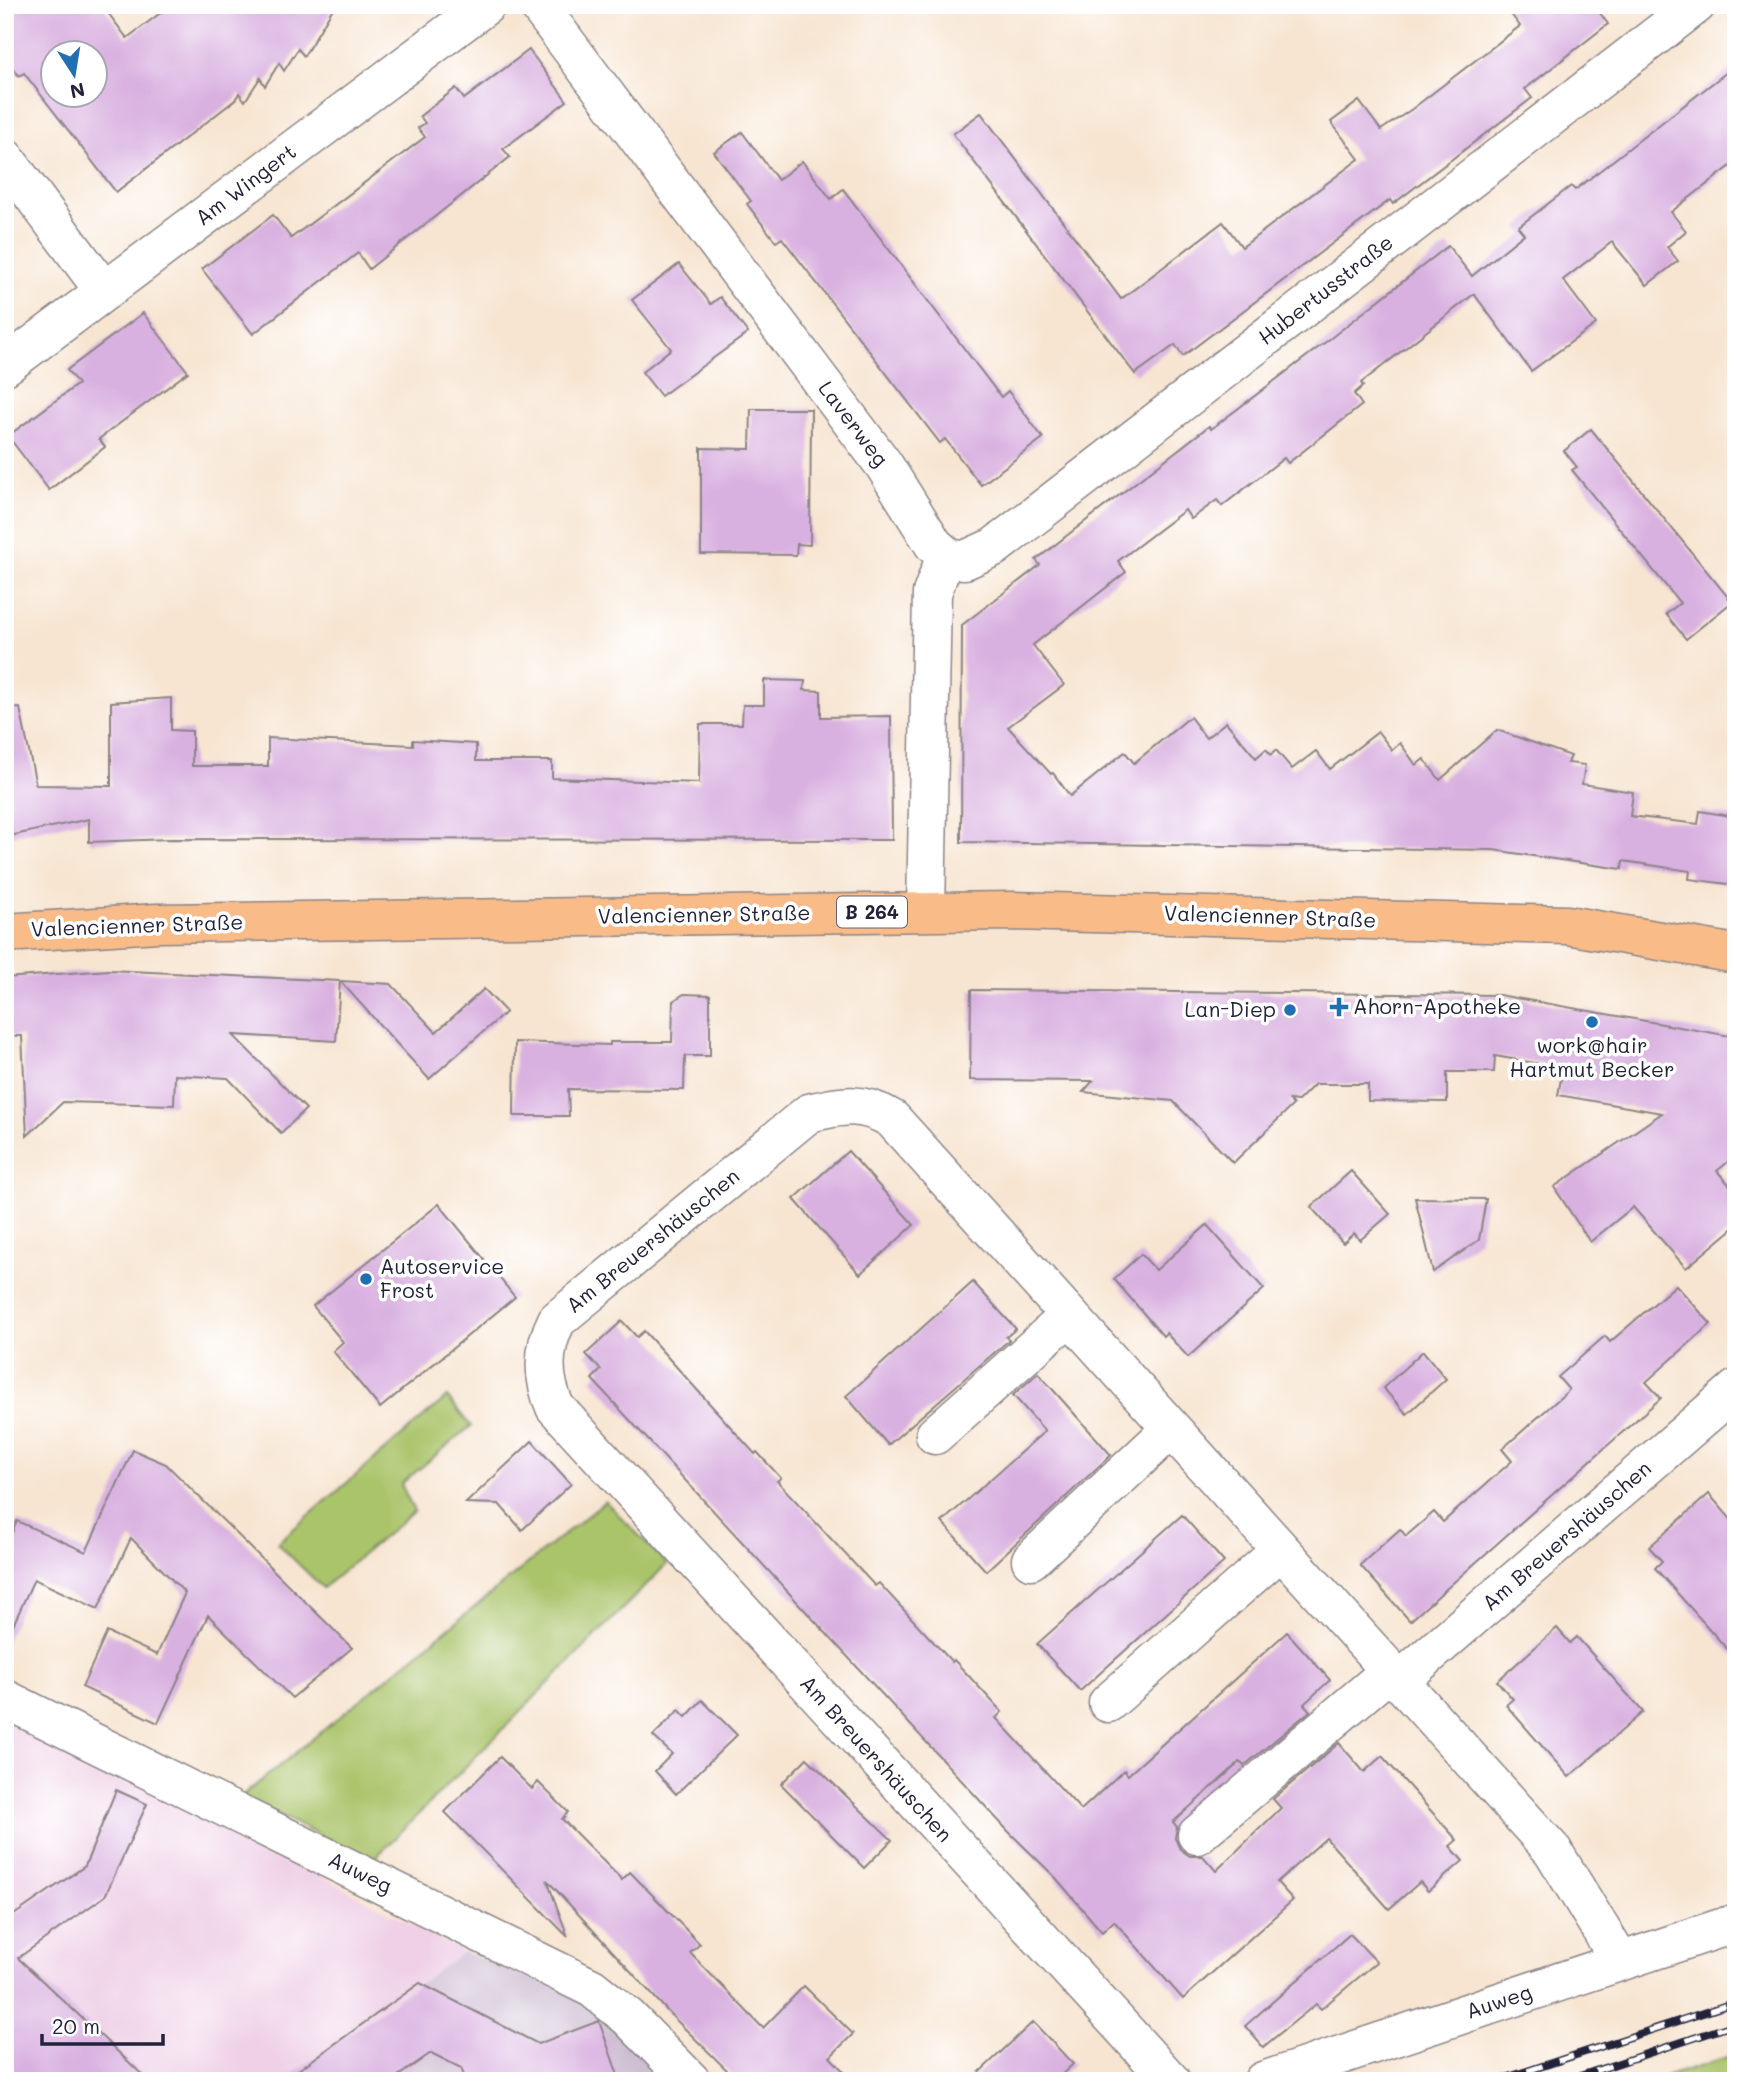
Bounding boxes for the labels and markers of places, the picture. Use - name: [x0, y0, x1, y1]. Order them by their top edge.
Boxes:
- place label: Ahorn-Apotheke: [1353, 992, 1521, 1019]
- place label: Lan-Diep: [1185, 995, 1276, 1022]
- marker: Ahorn-Apotheke: [1331, 999, 1347, 1015]
- marker: Lan-Diep: [1282, 1002, 1298, 1018]
- marker: work@hair Hartmut Becker: [1584, 1014, 1600, 1030]
- place label: work@hair Hartmut Becker: [1509, 1031, 1675, 1082]
- place label: Autoservice Frost: [380, 1252, 504, 1303]
- marker: Autoservice Frost: [358, 1271, 374, 1287]

